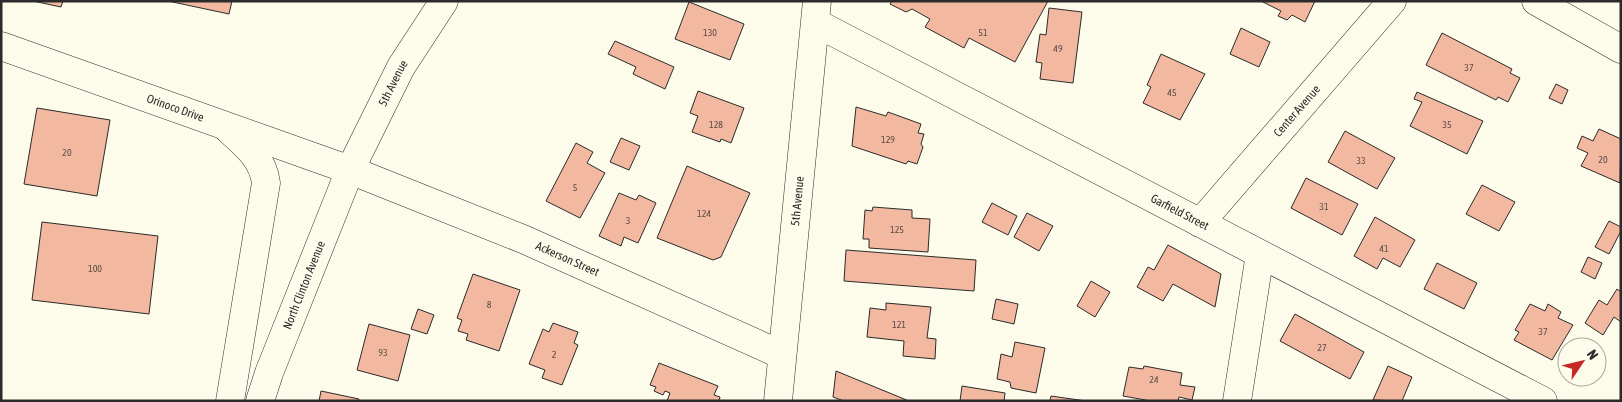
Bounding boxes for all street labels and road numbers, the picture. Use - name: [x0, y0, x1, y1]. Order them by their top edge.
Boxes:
- street label: 5th Avenue: [376, 57, 411, 108]
- street label: Center Avenue: [1271, 82, 1323, 140]
- street label: Orinoco Drive: [145, 91, 206, 125]
- street label: 5th Avenue: [788, 175, 807, 226]
- street label: Garfield Street: [1148, 191, 1212, 233]
- street label: North Clinton Avenue: [280, 239, 328, 331]
- street label: Ackerson Street: [534, 239, 602, 279]

